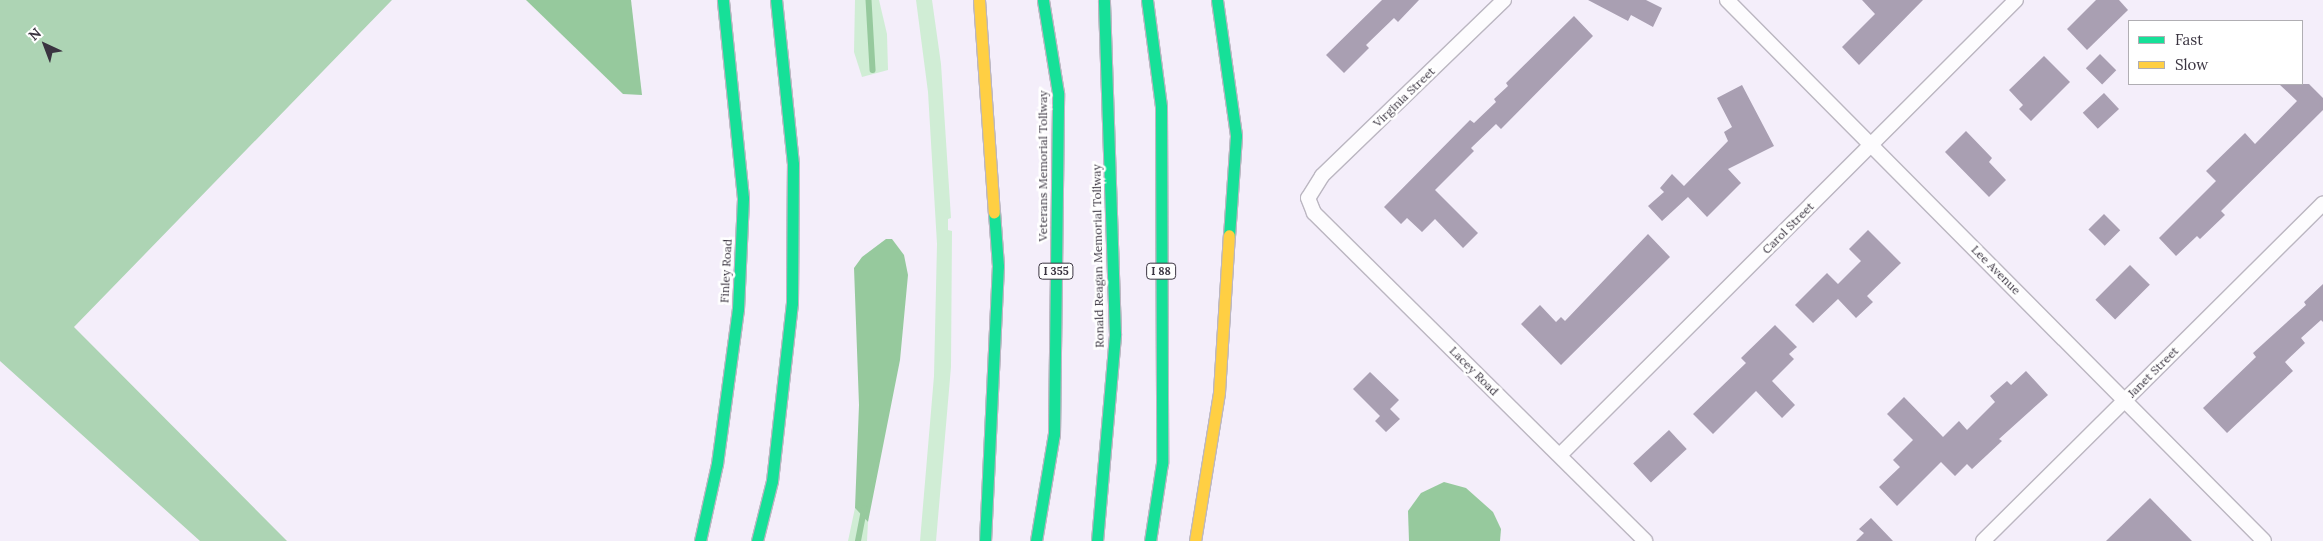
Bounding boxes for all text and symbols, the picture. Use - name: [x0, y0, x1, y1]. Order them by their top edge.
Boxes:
- north arrow: [20, 20, 70, 70]
- legend: [2128, 20, 2303, 85]
- text: N: [25, 24, 45, 44]
- text: Fast: [2175, 30, 2203, 49]
- text: Slow: [2175, 55, 2208, 74]
- street label: Virginia Street: [1370, 64, 1438, 130]
- street label: Veterans Memorial Tollway: [1036, 90, 1050, 242]
- street label: Ronald Reagan Memorial Tollway: [1089, 164, 1107, 348]
- street label: Carol Street: [1759, 199, 1817, 257]
- street label: Finley Road: [717, 239, 735, 303]
- street label: Lee Avenue: [1968, 242, 2024, 298]
- road number: I 355: [1037, 262, 1075, 280]
- road number: I 88: [1146, 262, 1176, 280]
- street label: Lacey Road: [1446, 343, 1502, 399]
- street label: Janet Street: [2125, 344, 2181, 400]

